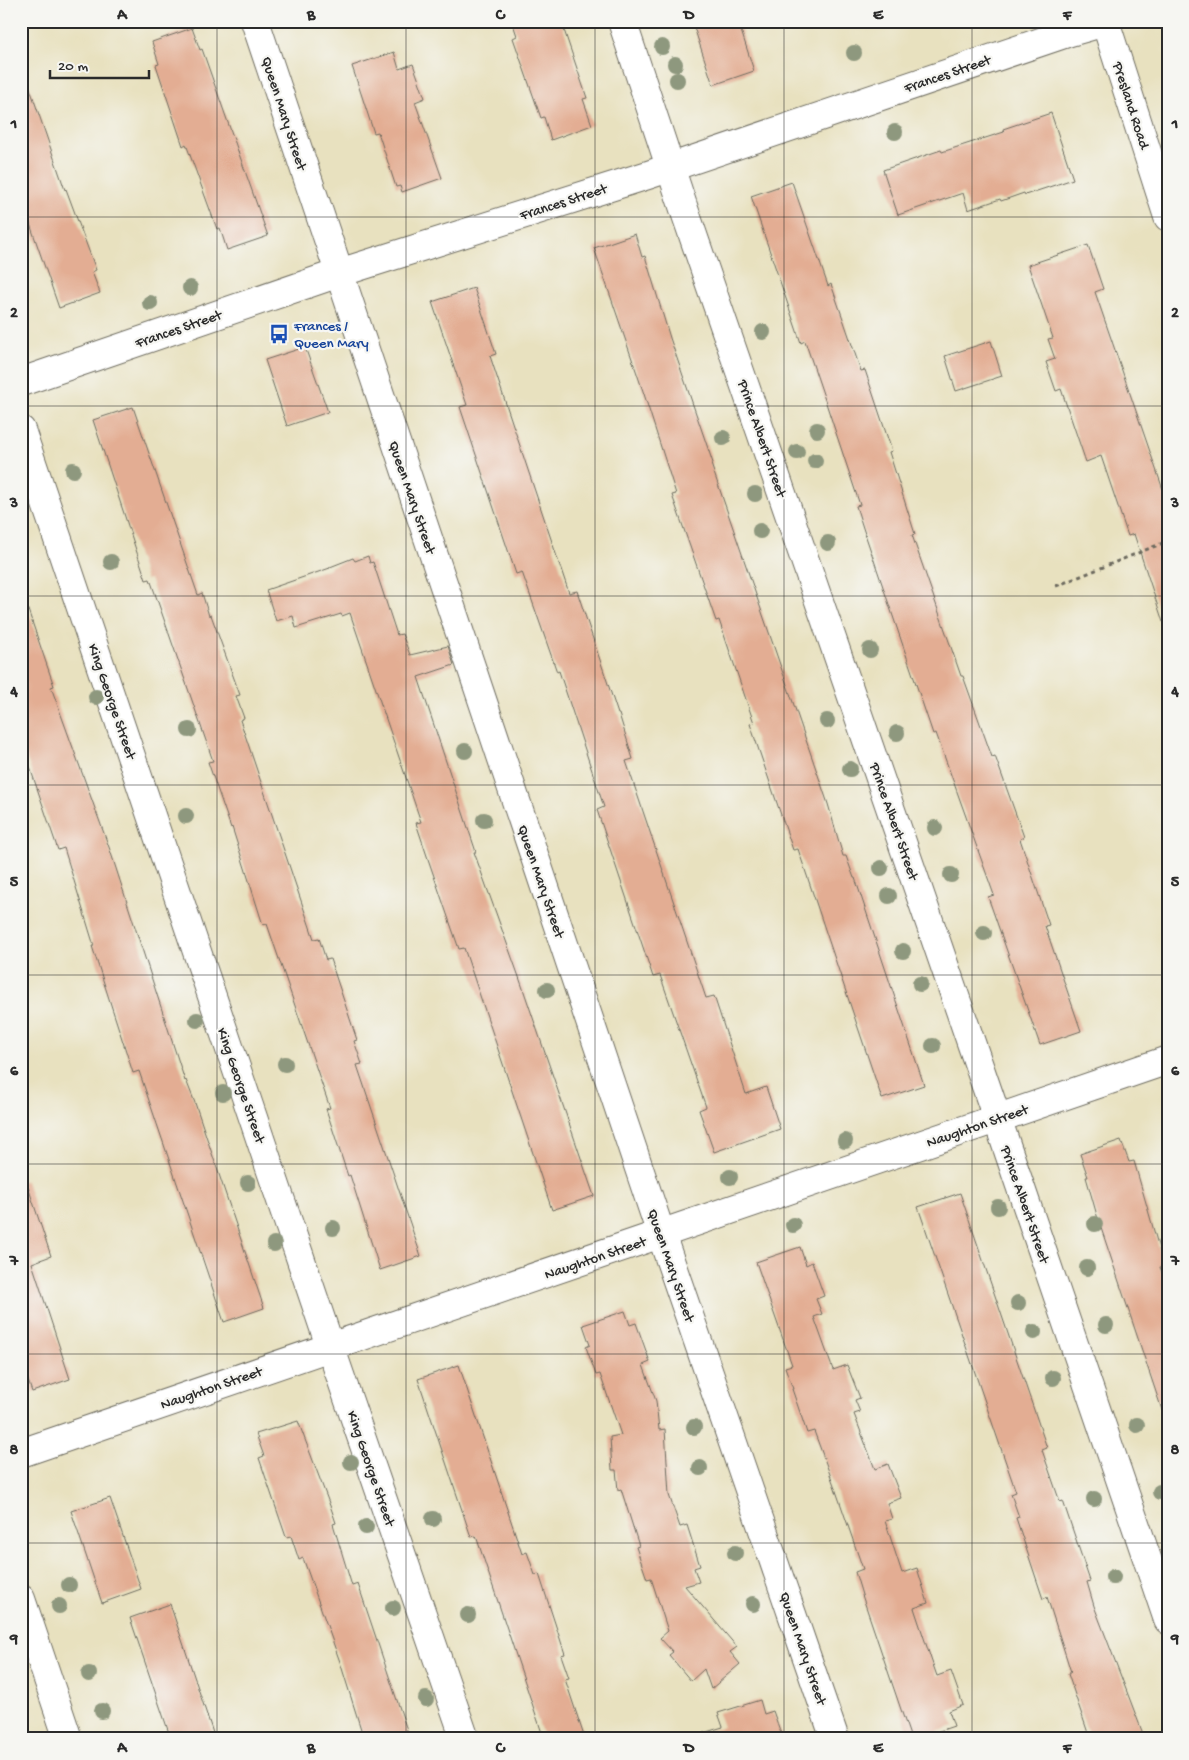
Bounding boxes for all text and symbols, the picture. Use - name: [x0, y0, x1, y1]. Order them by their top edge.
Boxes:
- text: A: [116, 7, 128, 26]
- text: B: [306, 7, 316, 26]
- text: C: [495, 7, 506, 26]
- text: D: [682, 7, 695, 26]
- text: E: [873, 7, 884, 26]
- text: F: [1062, 7, 1073, 26]
- scale bar: [50, 48, 149, 80]
- street label: Frances Street: [901, 51, 995, 98]
- street label: Queen Mary Street: [256, 55, 311, 174]
- text: 20 m: [58, 58, 88, 76]
- street label: Presland Road: [1107, 59, 1153, 153]
- text: 1: [10, 116, 17, 135]
- text: 1: [1171, 116, 1178, 135]
- street label: Frances Street: [517, 180, 611, 226]
- text: 2: [10, 305, 18, 324]
- text: 2: [1171, 305, 1179, 324]
- street label: Frances Street: [132, 306, 226, 353]
- place label: Frances / Queen Mary: [293, 318, 369, 353]
- bus stop icon: Frances / Queen Mary: [268, 323, 290, 345]
- street label: Prince Albert Street: [732, 377, 790, 502]
- street label: Queen Mary Street: [383, 439, 439, 558]
- text: 3: [9, 495, 18, 514]
- text: 3: [1170, 495, 1179, 514]
- street label: King George Street: [83, 642, 140, 763]
- text: 4: [9, 684, 18, 703]
- text: 4: [1170, 684, 1179, 703]
- street label: Prince Albert Street: [864, 760, 922, 885]
- street label: Queen Mary Street: [512, 823, 568, 942]
- text: 5: [10, 874, 19, 893]
- text: 5: [1171, 874, 1180, 893]
- street label: King George Street: [212, 1026, 269, 1147]
- text: 6: [10, 1063, 19, 1082]
- text: 6: [1171, 1063, 1180, 1082]
- street label: Naughton Street: [924, 1100, 1033, 1153]
- street label: Prince Albert Street: [995, 1143, 1053, 1268]
- street label: Queen Mary Street: [642, 1207, 698, 1326]
- street label: Naughton Street: [542, 1232, 651, 1285]
- text: 7: [9, 1253, 19, 1272]
- text: 7: [1170, 1253, 1180, 1272]
- street label: Naughton Street: [158, 1362, 267, 1415]
- street label: King George Street: [342, 1409, 399, 1530]
- text: 8: [10, 1442, 19, 1461]
- text: 8: [1171, 1442, 1180, 1461]
- street label: Queen Mary Street: [774, 1590, 830, 1709]
- text: 9: [9, 1631, 18, 1650]
- text: 9: [1170, 1631, 1179, 1650]
- text: A: [116, 1740, 128, 1759]
- text: B: [306, 1740, 316, 1759]
- text: C: [495, 1740, 506, 1759]
- text: D: [682, 1740, 695, 1759]
- text: E: [873, 1740, 884, 1759]
- text: F: [1062, 1740, 1073, 1759]

